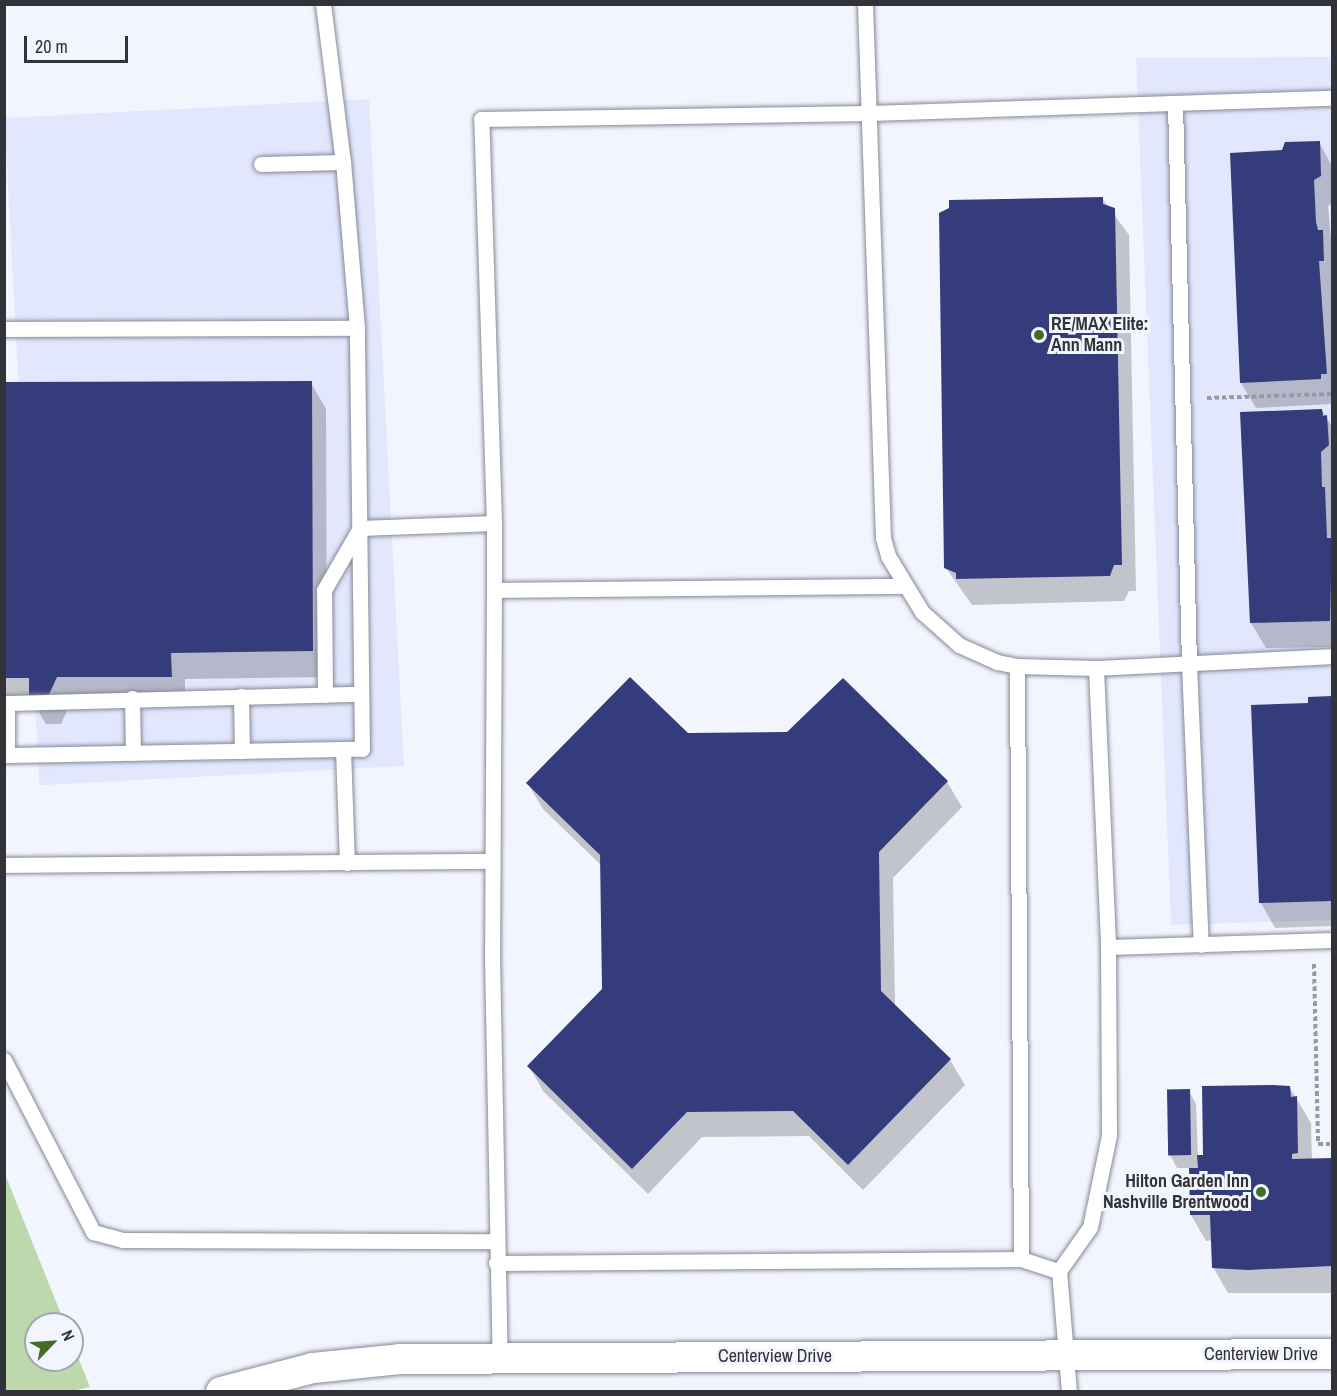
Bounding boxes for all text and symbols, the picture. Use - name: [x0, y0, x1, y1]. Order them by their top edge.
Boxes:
- scale bar: [27, 24, 130, 62]
- text: 20 m: [35, 34, 68, 59]
- place label: RE/MAX Elite: Ann Mann: [1051, 314, 1149, 356]
- marker: RE/MAX Elite: Ann Mann: [1032, 328, 1046, 342]
- place label: Hilton Garden Inn Nashville Brentwood: [1103, 1171, 1249, 1214]
- marker: Hilton Garden Inn Nashville Brentwood: [1254, 1185, 1268, 1199]
- north arrow: [24, 1312, 84, 1372]
- text: N: [57, 1326, 80, 1344]
- street label: Centerview Drive: [1204, 1343, 1318, 1365]
- street label: Centerview Drive: [718, 1345, 832, 1367]

